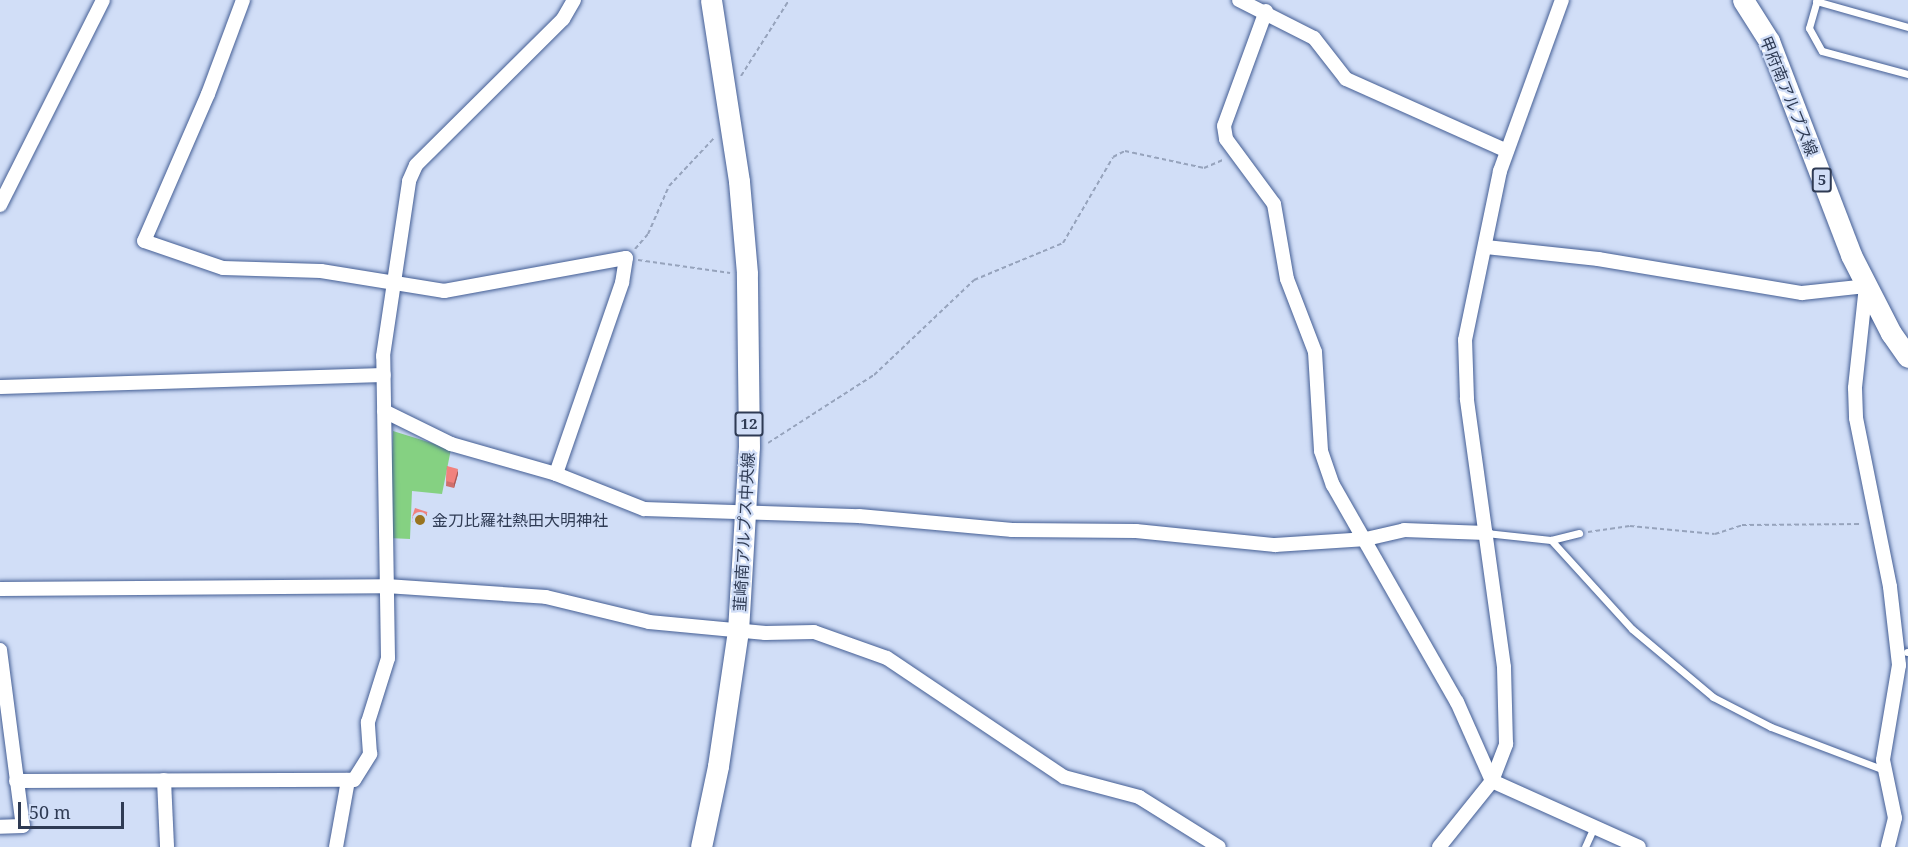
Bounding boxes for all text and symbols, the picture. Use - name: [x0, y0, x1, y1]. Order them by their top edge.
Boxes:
- street label: 甲府南アルプス線: [1756, 33, 1822, 159]
- road number: 5: [1812, 168, 1832, 192]
- road number: 12: [734, 412, 764, 436]
- street label: 韮崎南アルプス中央線: [730, 452, 758, 612]
- place label: 金刀比羅社熱田大明神社: [432, 510, 608, 530]
- marker: 金刀比羅社熱田大明神社: [413, 513, 427, 527]
- scale bar: [21, 790, 128, 828]
- text: 50 m: [29, 800, 71, 824]

